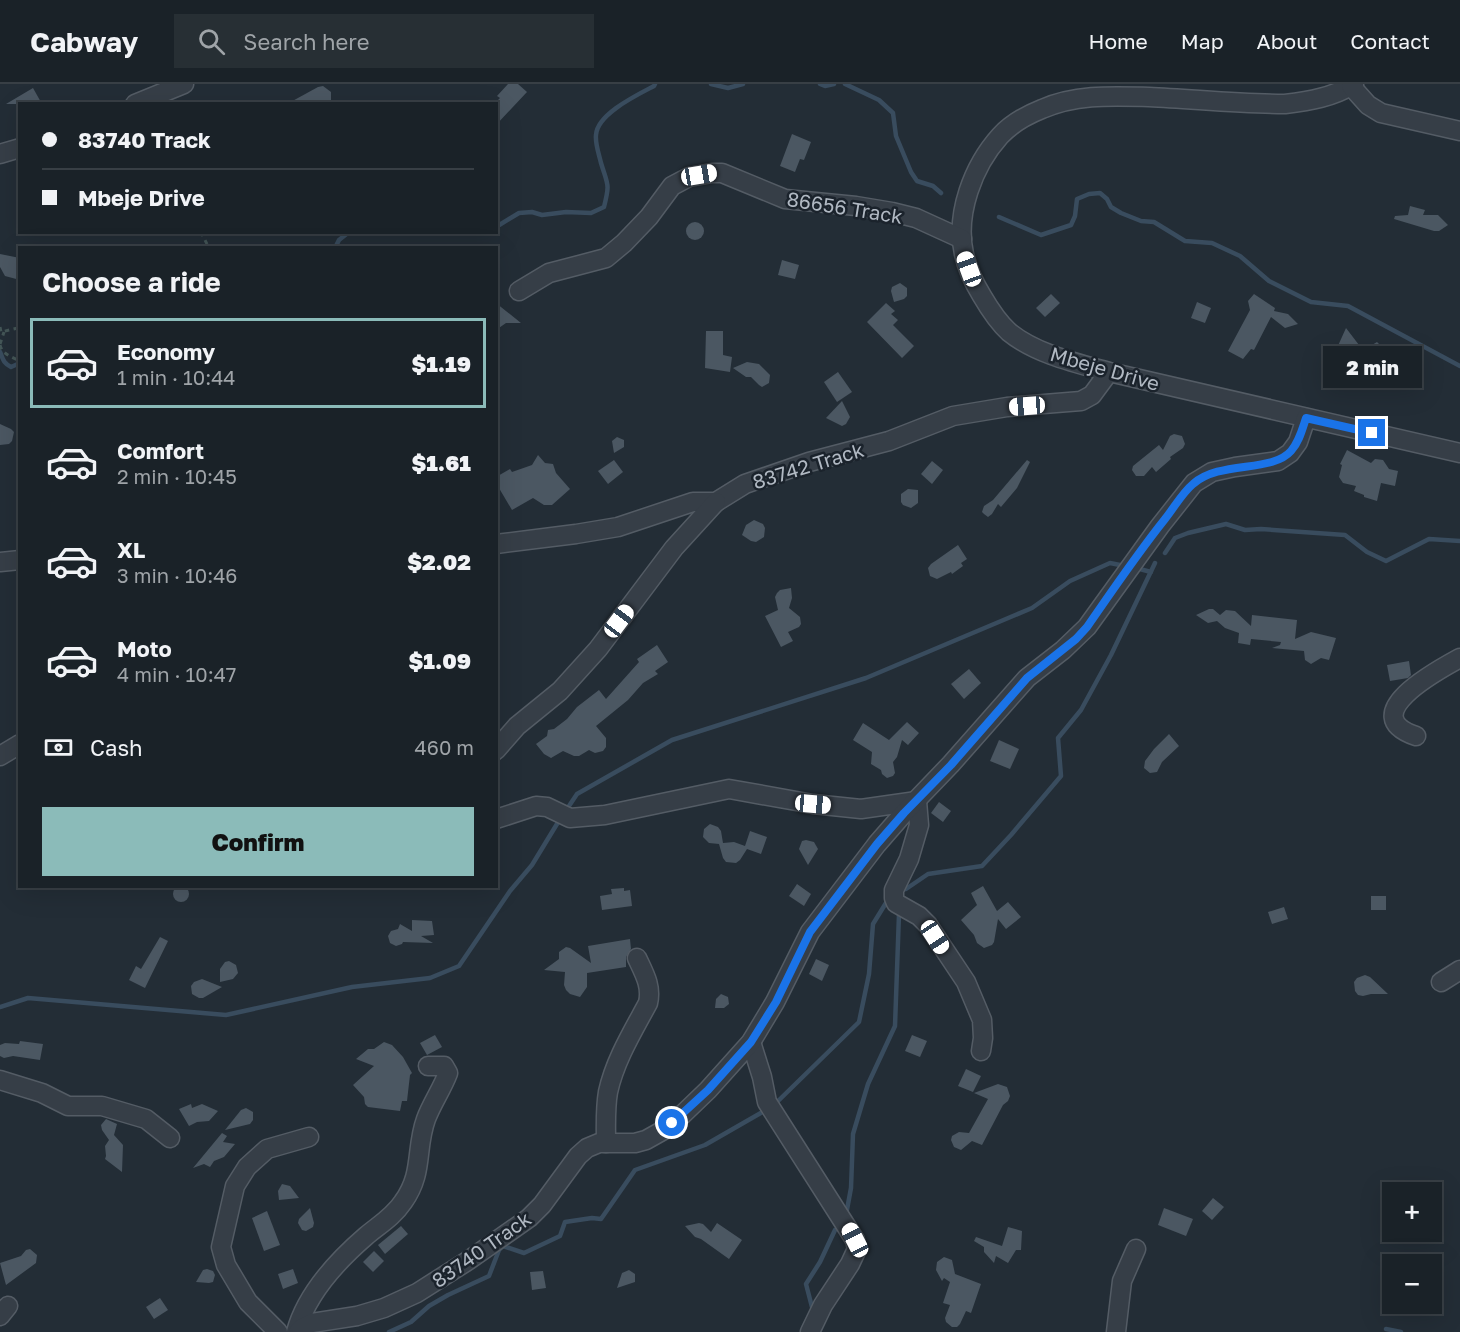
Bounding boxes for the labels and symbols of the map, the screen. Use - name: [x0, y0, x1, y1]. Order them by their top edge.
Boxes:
- car: [680, 163, 718, 187]
- street label: 86656 Track: [785, 186, 905, 228]
- car: [954, 249, 984, 289]
- street label: Mbeje Drive: [1048, 341, 1162, 395]
- callout: 2 min: [1322, 346, 1422, 388]
- car: [1008, 396, 1046, 416]
- route end: [1358, 419, 1385, 446]
- street label: 83742 Track: [750, 437, 866, 493]
- car: [601, 601, 637, 641]
- car: [794, 793, 832, 815]
- car: [918, 917, 952, 957]
- route start: [658, 1109, 685, 1136]
- street label: 83740 Track: [427, 1206, 535, 1292]
- car: [839, 1220, 871, 1260]

